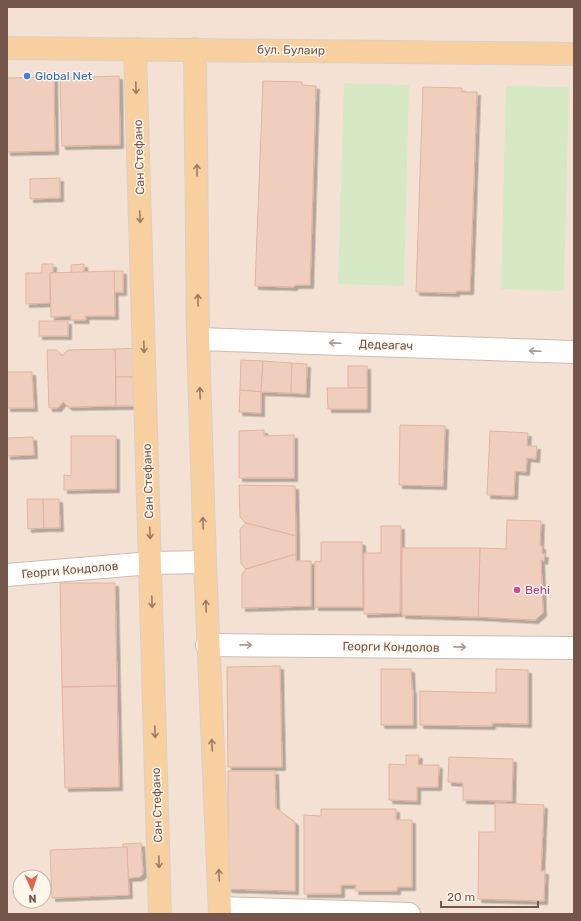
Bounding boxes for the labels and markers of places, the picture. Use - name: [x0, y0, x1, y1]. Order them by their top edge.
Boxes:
- place label: Global Net: [35, 69, 93, 83]
- marker: Global Net: [22, 71, 32, 81]
- place label: Behi: [525, 583, 550, 597]
- marker: Behi: [512, 585, 522, 595]

